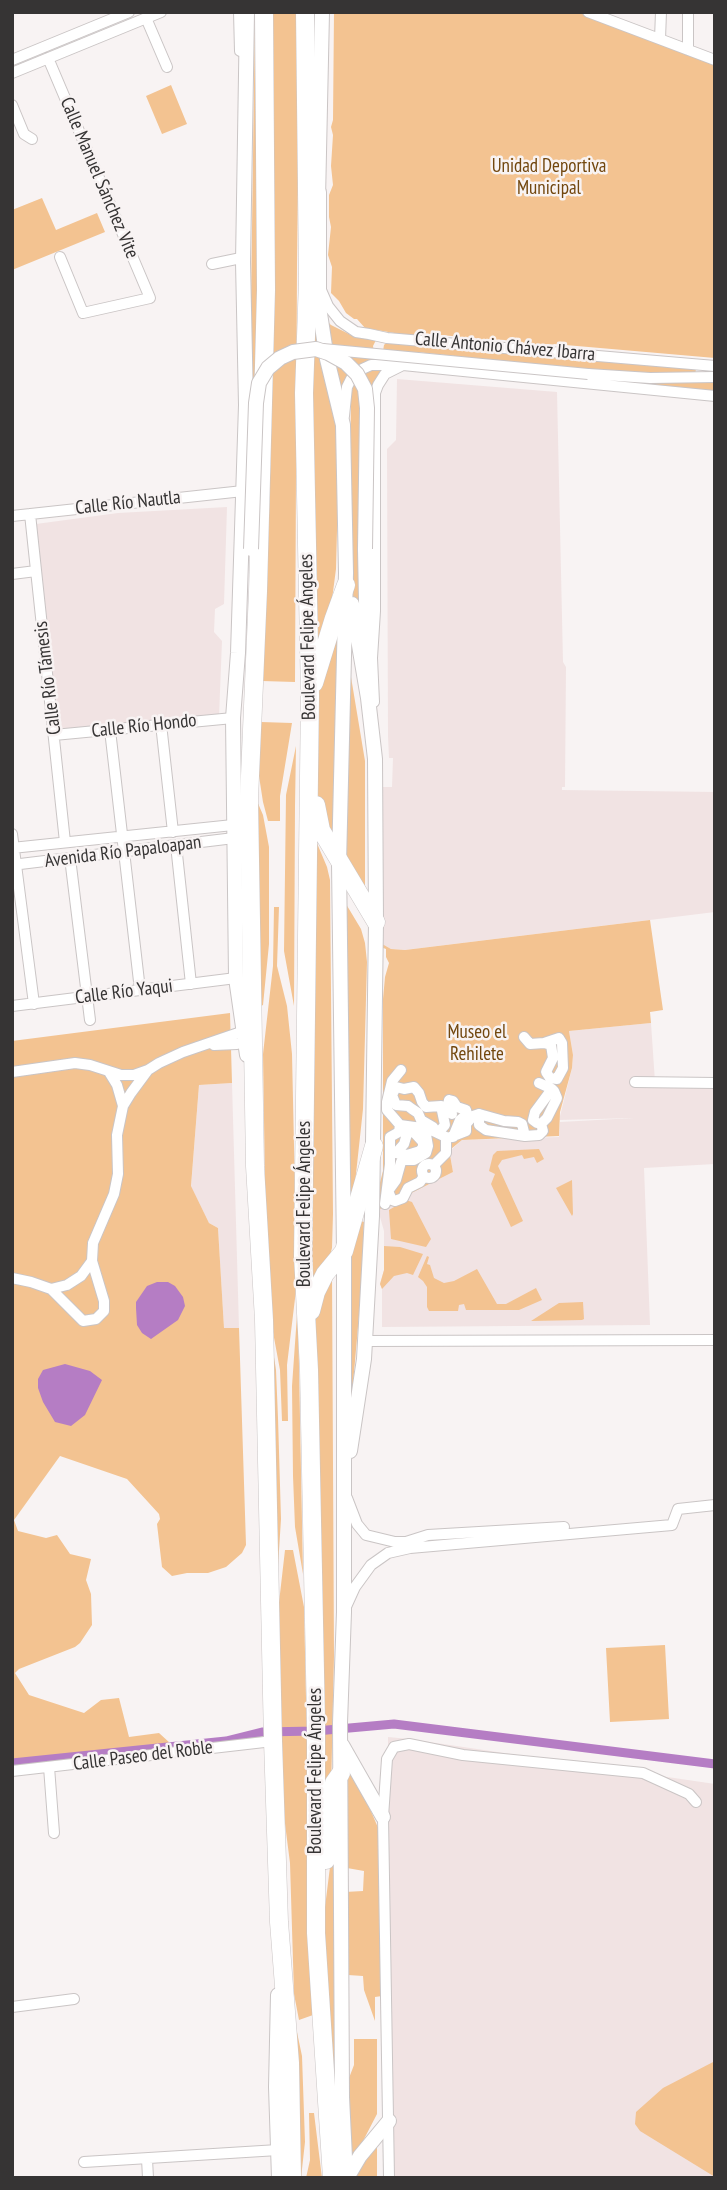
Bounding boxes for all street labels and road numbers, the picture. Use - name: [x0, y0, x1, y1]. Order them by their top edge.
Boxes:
- street label: Calle Manuel Sánchez Vite: [55, 94, 143, 262]
- street label: Calle Antonio Chávez Ibarra: [414, 328, 596, 366]
- street label: Calle Río Nautla: [74, 486, 182, 520]
- street label: Boulevard Felipe Ángeles: [295, 554, 321, 720]
- street label: Calle Río Támesis: [30, 620, 66, 736]
- street label: Calle Río Hondo: [90, 709, 198, 743]
- street label: Avenida Río Papaloapan: [44, 831, 202, 873]
- street label: Calle Río Yaqui: [74, 975, 174, 1009]
- street label: Boulevard Felipe Ángeles: [294, 1121, 316, 1287]
- street label: Boulevard Felipe Ángeles: [305, 1688, 327, 1854]
- street label: Calle Paseo del Roble: [72, 1736, 214, 1776]

